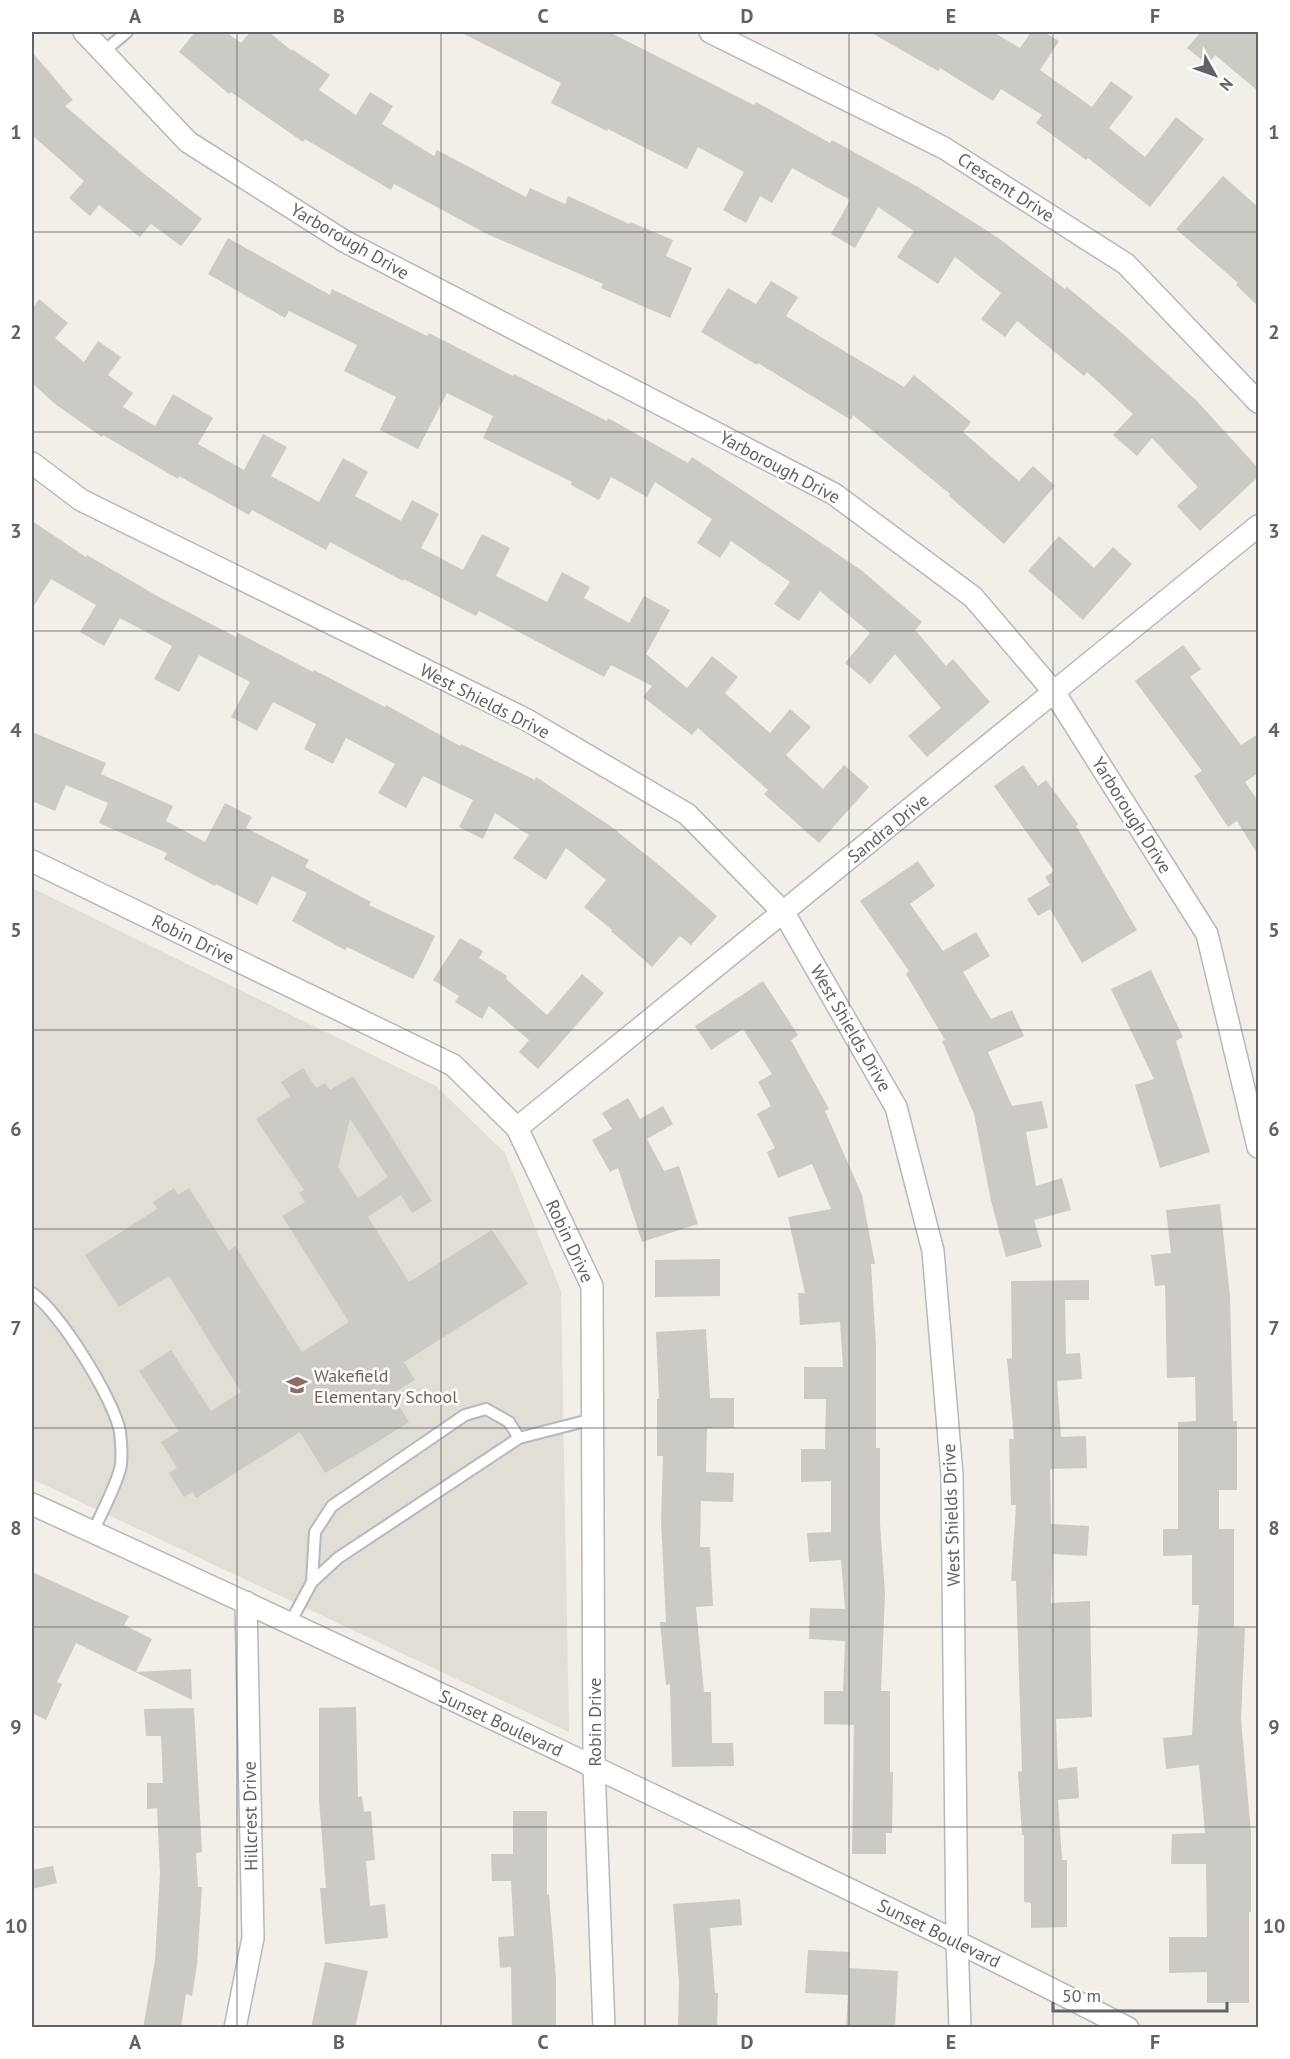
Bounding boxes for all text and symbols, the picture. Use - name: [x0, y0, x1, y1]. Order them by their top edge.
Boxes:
- text: A: [129, 3, 142, 29]
- text: B: [333, 3, 345, 29]
- text: C: [537, 3, 549, 29]
- text: D: [741, 3, 754, 29]
- text: E: [946, 3, 956, 29]
- text: F: [1150, 3, 1160, 29]
- north arrow: [1185, 45, 1245, 105]
- text: N: [1215, 74, 1238, 95]
- text: 1: [10, 119, 22, 145]
- text: 1: [1268, 119, 1280, 145]
- street label: Crescent Drive: [953, 147, 1059, 227]
- street label: Yarborough Drive: [287, 198, 413, 284]
- text: 2: [10, 319, 22, 345]
- text: 2: [1268, 319, 1280, 345]
- street label: Yarborough Drive: [716, 426, 844, 508]
- text: 3: [10, 518, 22, 544]
- text: 3: [1268, 518, 1280, 544]
- street label: West Shields Drive: [416, 658, 554, 744]
- text: 4: [10, 717, 22, 743]
- text: 4: [1268, 717, 1280, 743]
- street label: Yarborough Drive: [1087, 752, 1177, 878]
- street label: Sandra Drive: [843, 788, 933, 868]
- street label: Robin Drive: [148, 909, 238, 969]
- text: 5: [10, 917, 22, 943]
- text: 5: [1268, 917, 1280, 943]
- street label: West Shields Drive: [805, 960, 897, 1096]
- text: 6: [10, 1116, 22, 1142]
- text: 6: [1268, 1116, 1280, 1142]
- street label: Robin Drive: [541, 1196, 599, 1286]
- text: 7: [10, 1315, 22, 1341]
- text: 7: [1268, 1315, 1280, 1341]
- place label: Wakefield Elementary School: [314, 1364, 458, 1408]
- school or university icon: Wakefield Elementary School: [285, 1373, 309, 1397]
- street label: West Shields Drive: [937, 1443, 965, 1587]
- text: 8: [10, 1515, 22, 1541]
- text: 8: [1268, 1515, 1280, 1541]
- street label: Robin Drive: [583, 1677, 606, 1767]
- street label: Sunset Boulevard: [435, 1684, 567, 1762]
- text: 9: [10, 1714, 22, 1740]
- text: 9: [1268, 1714, 1280, 1740]
- street label: Hillcrest Drive: [238, 1761, 262, 1871]
- street label: Sunset Boulevard: [874, 1893, 1004, 1973]
- text: 10: [5, 1913, 27, 1939]
- text: 10: [1263, 1913, 1285, 1939]
- scale bar: [1053, 1975, 1227, 2013]
- text: 50 m: [1062, 1984, 1101, 2007]
- text: A: [129, 2029, 142, 2055]
- text: B: [333, 2029, 345, 2055]
- text: C: [537, 2029, 549, 2055]
- text: D: [741, 2029, 754, 2055]
- text: E: [946, 2029, 956, 2055]
- text: F: [1150, 2029, 1160, 2055]

